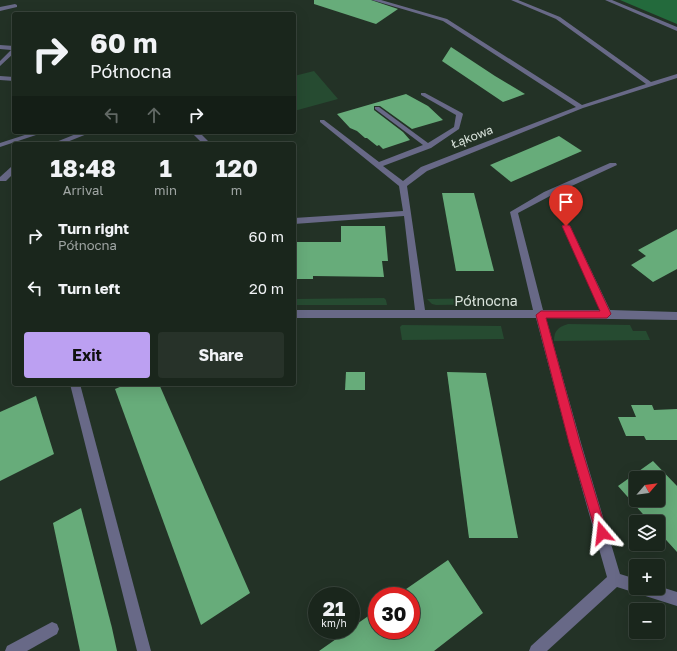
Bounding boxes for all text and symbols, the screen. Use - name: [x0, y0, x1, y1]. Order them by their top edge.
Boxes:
- text: 60 m: [90, 26, 157, 59]
- icon: right: [24, 28, 76, 80]
- text: Północna: [90, 60, 172, 82]
- icon: left: [101, 104, 123, 126]
- icon: ahead: [143, 104, 165, 126]
- icon: right: [185, 104, 207, 126]
- street label: Łąkowa: [449, 122, 495, 151]
- text: 18:48: [50, 153, 116, 182]
- text: 1: [159, 153, 172, 182]
- text: 120: [215, 153, 258, 182]
- text: Arrival: [63, 182, 103, 198]
- text: min: [154, 182, 177, 198]
- text: m: [231, 182, 242, 198]
- pin: [549, 185, 583, 226]
- icon: arrive: [555, 191, 577, 213]
- text: Turn right: [58, 219, 129, 237]
- icon: right: [24, 225, 46, 247]
- text: 60 m: [249, 227, 284, 245]
- text: Północna: [58, 237, 117, 253]
- icon: left: [24, 277, 46, 299]
- text: Turn left: [58, 279, 120, 297]
- text: 20 m: [249, 279, 284, 297]
- street label: Północna: [454, 292, 518, 309]
- button: Exit: [24, 332, 150, 378]
- button: Share: [158, 332, 284, 378]
- north arrow: [629, 471, 665, 507]
- map controls: [629, 471, 665, 639]
- position arrow: [581, 512, 623, 554]
- button: layers: [629, 515, 665, 551]
- button: +: [629, 559, 665, 595]
- speed limit sign: 30: [368, 587, 420, 639]
- text: 21: [323, 596, 345, 620]
- button: −: [629, 603, 665, 639]
- text: km/h: [321, 617, 347, 629]

